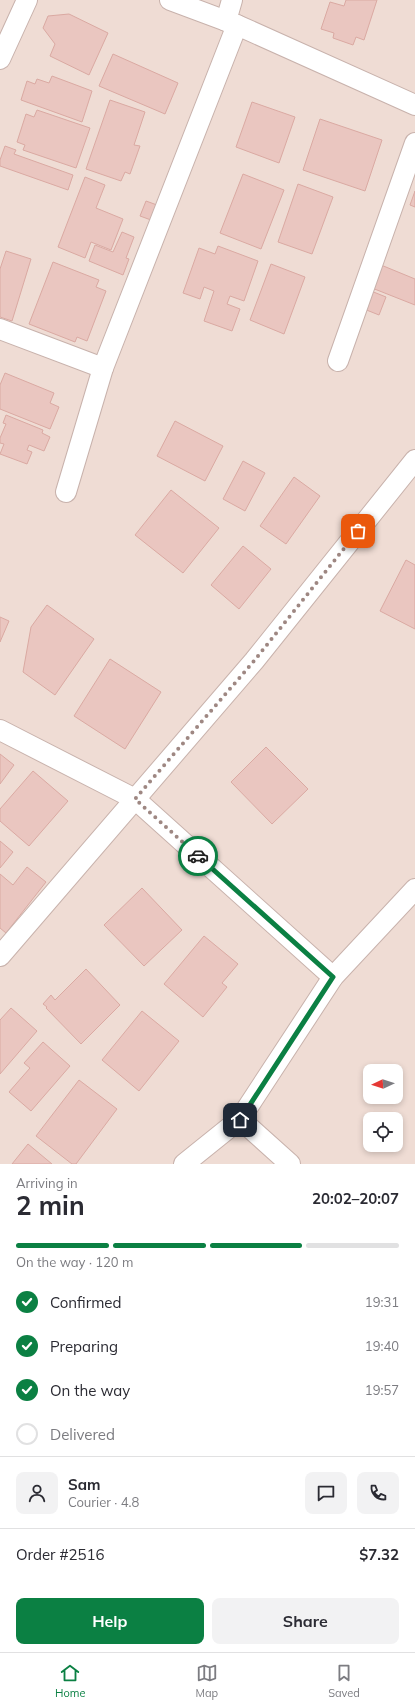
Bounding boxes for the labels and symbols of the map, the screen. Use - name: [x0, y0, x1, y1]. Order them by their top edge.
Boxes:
- pin: [341, 514, 375, 548]
- courier: [178, 836, 218, 876]
- north arrow: [363, 1064, 403, 1104]
- pin: [223, 1103, 257, 1137]

